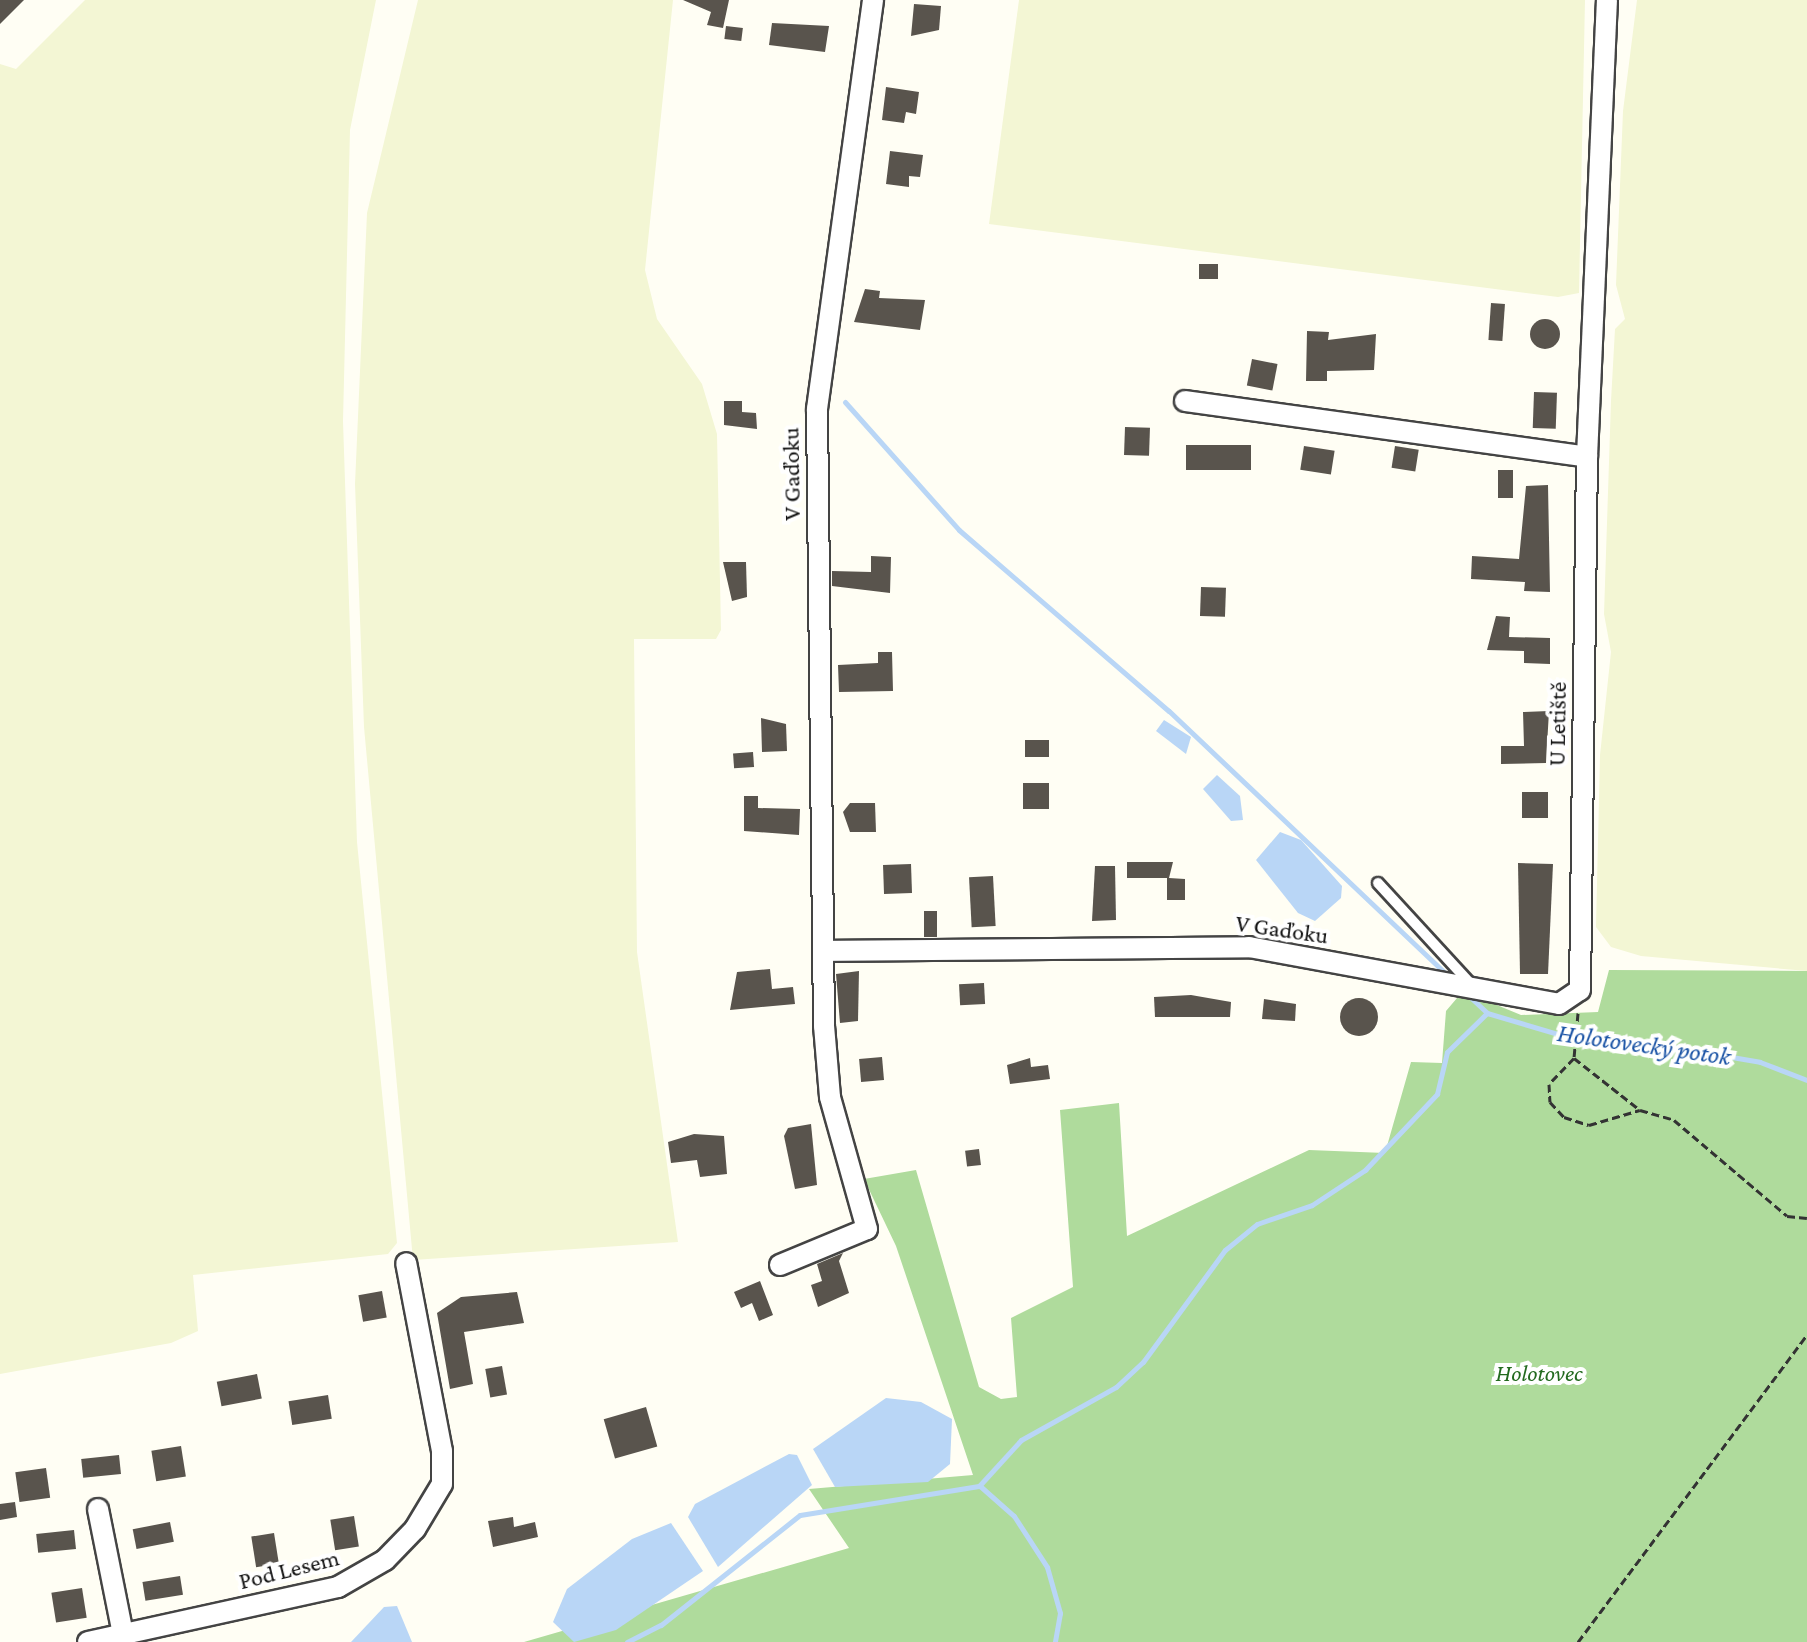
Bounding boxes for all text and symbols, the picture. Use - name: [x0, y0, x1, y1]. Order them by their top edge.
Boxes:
- street label: V Gaďoku: [776, 427, 806, 521]
- street label: U Letiště: [1542, 681, 1572, 767]
- street label: V Gaďoku: [1234, 908, 1330, 950]
- water label: Holotovecký potok: [1555, 1017, 1733, 1073]
- park label: Holotovec: [1496, 1359, 1582, 1387]
- street label: Pod Lesem: [236, 1543, 342, 1595]

